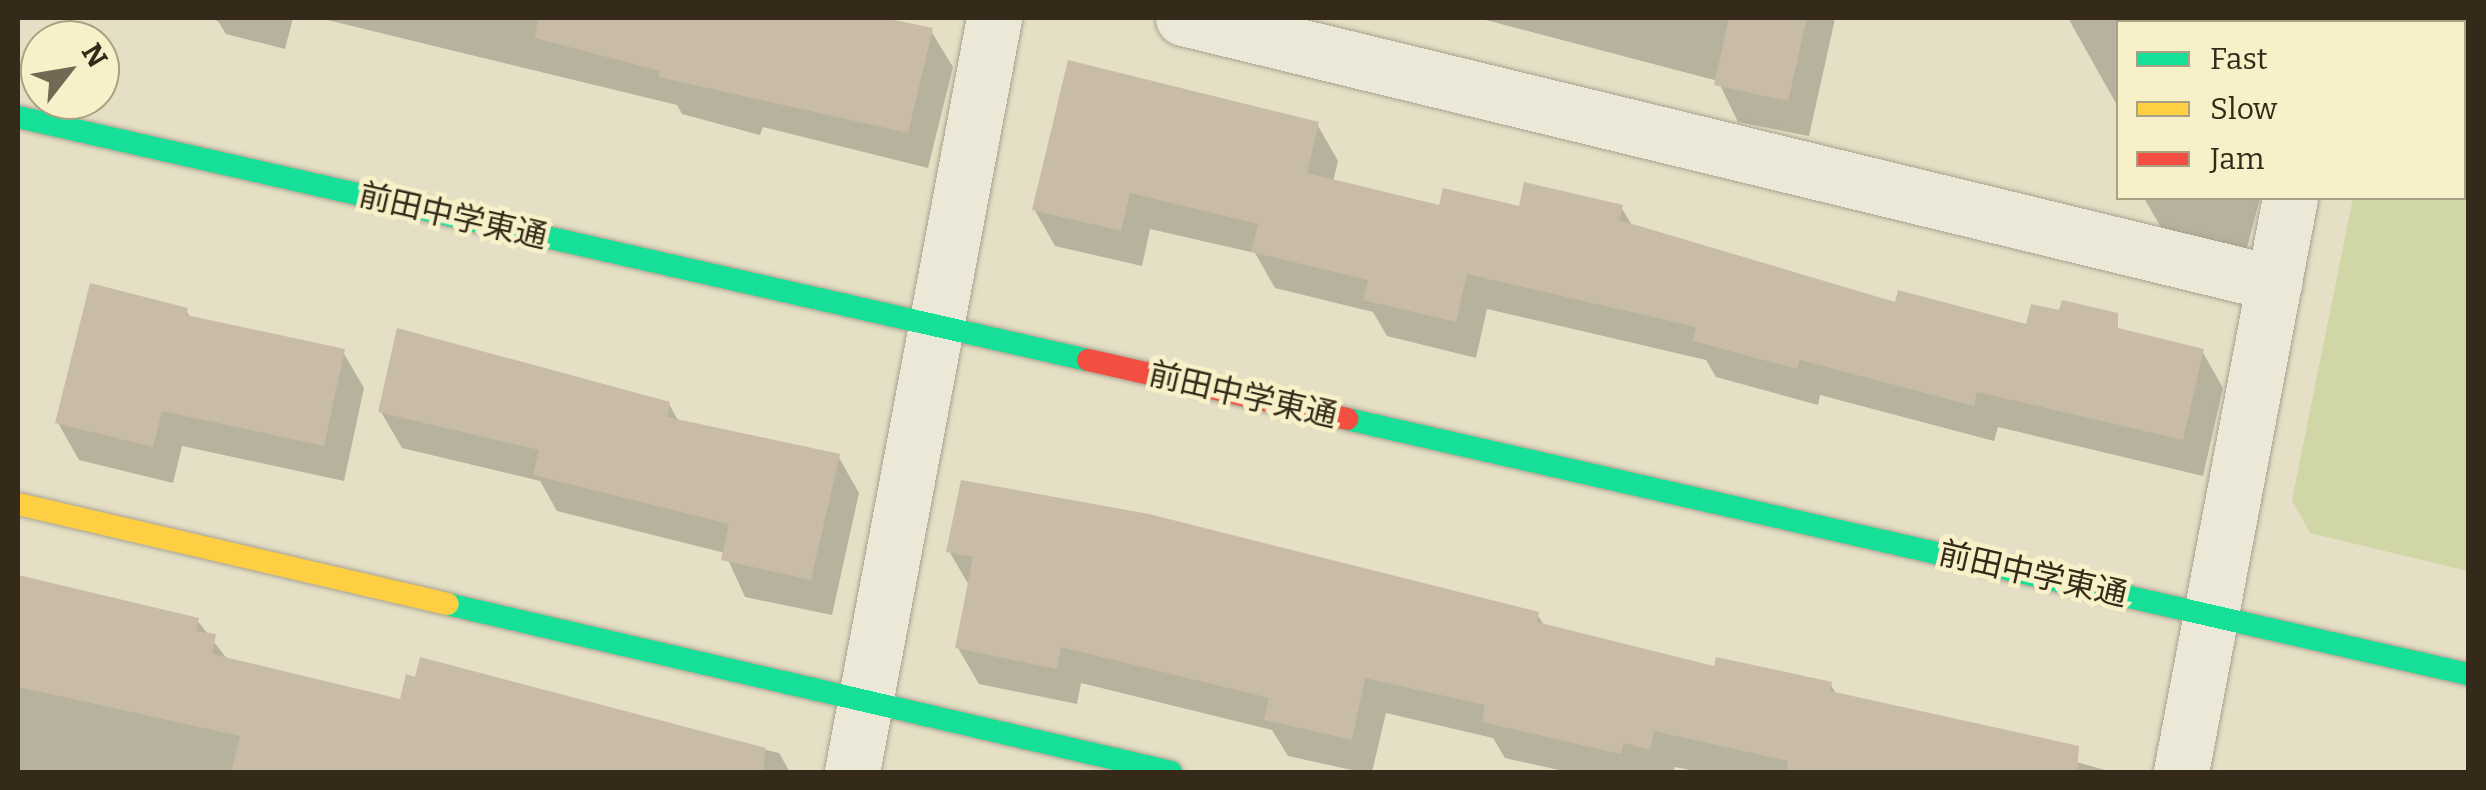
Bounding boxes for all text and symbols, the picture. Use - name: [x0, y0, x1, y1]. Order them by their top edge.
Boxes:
- north arrow: [20, 20, 120, 120]
- legend: [2116, 20, 2466, 200]
- text: N: [75, 38, 114, 73]
- text: Fast: [2210, 41, 2268, 77]
- text: Slow: [2210, 91, 2277, 127]
- text: Jam: [2210, 141, 2264, 177]
- street label: 前田中学東通: [355, 176, 551, 256]
- street label: 前田中学東通: [1145, 355, 1341, 435]
- street label: 前田中学東通: [1935, 534, 2131, 614]

